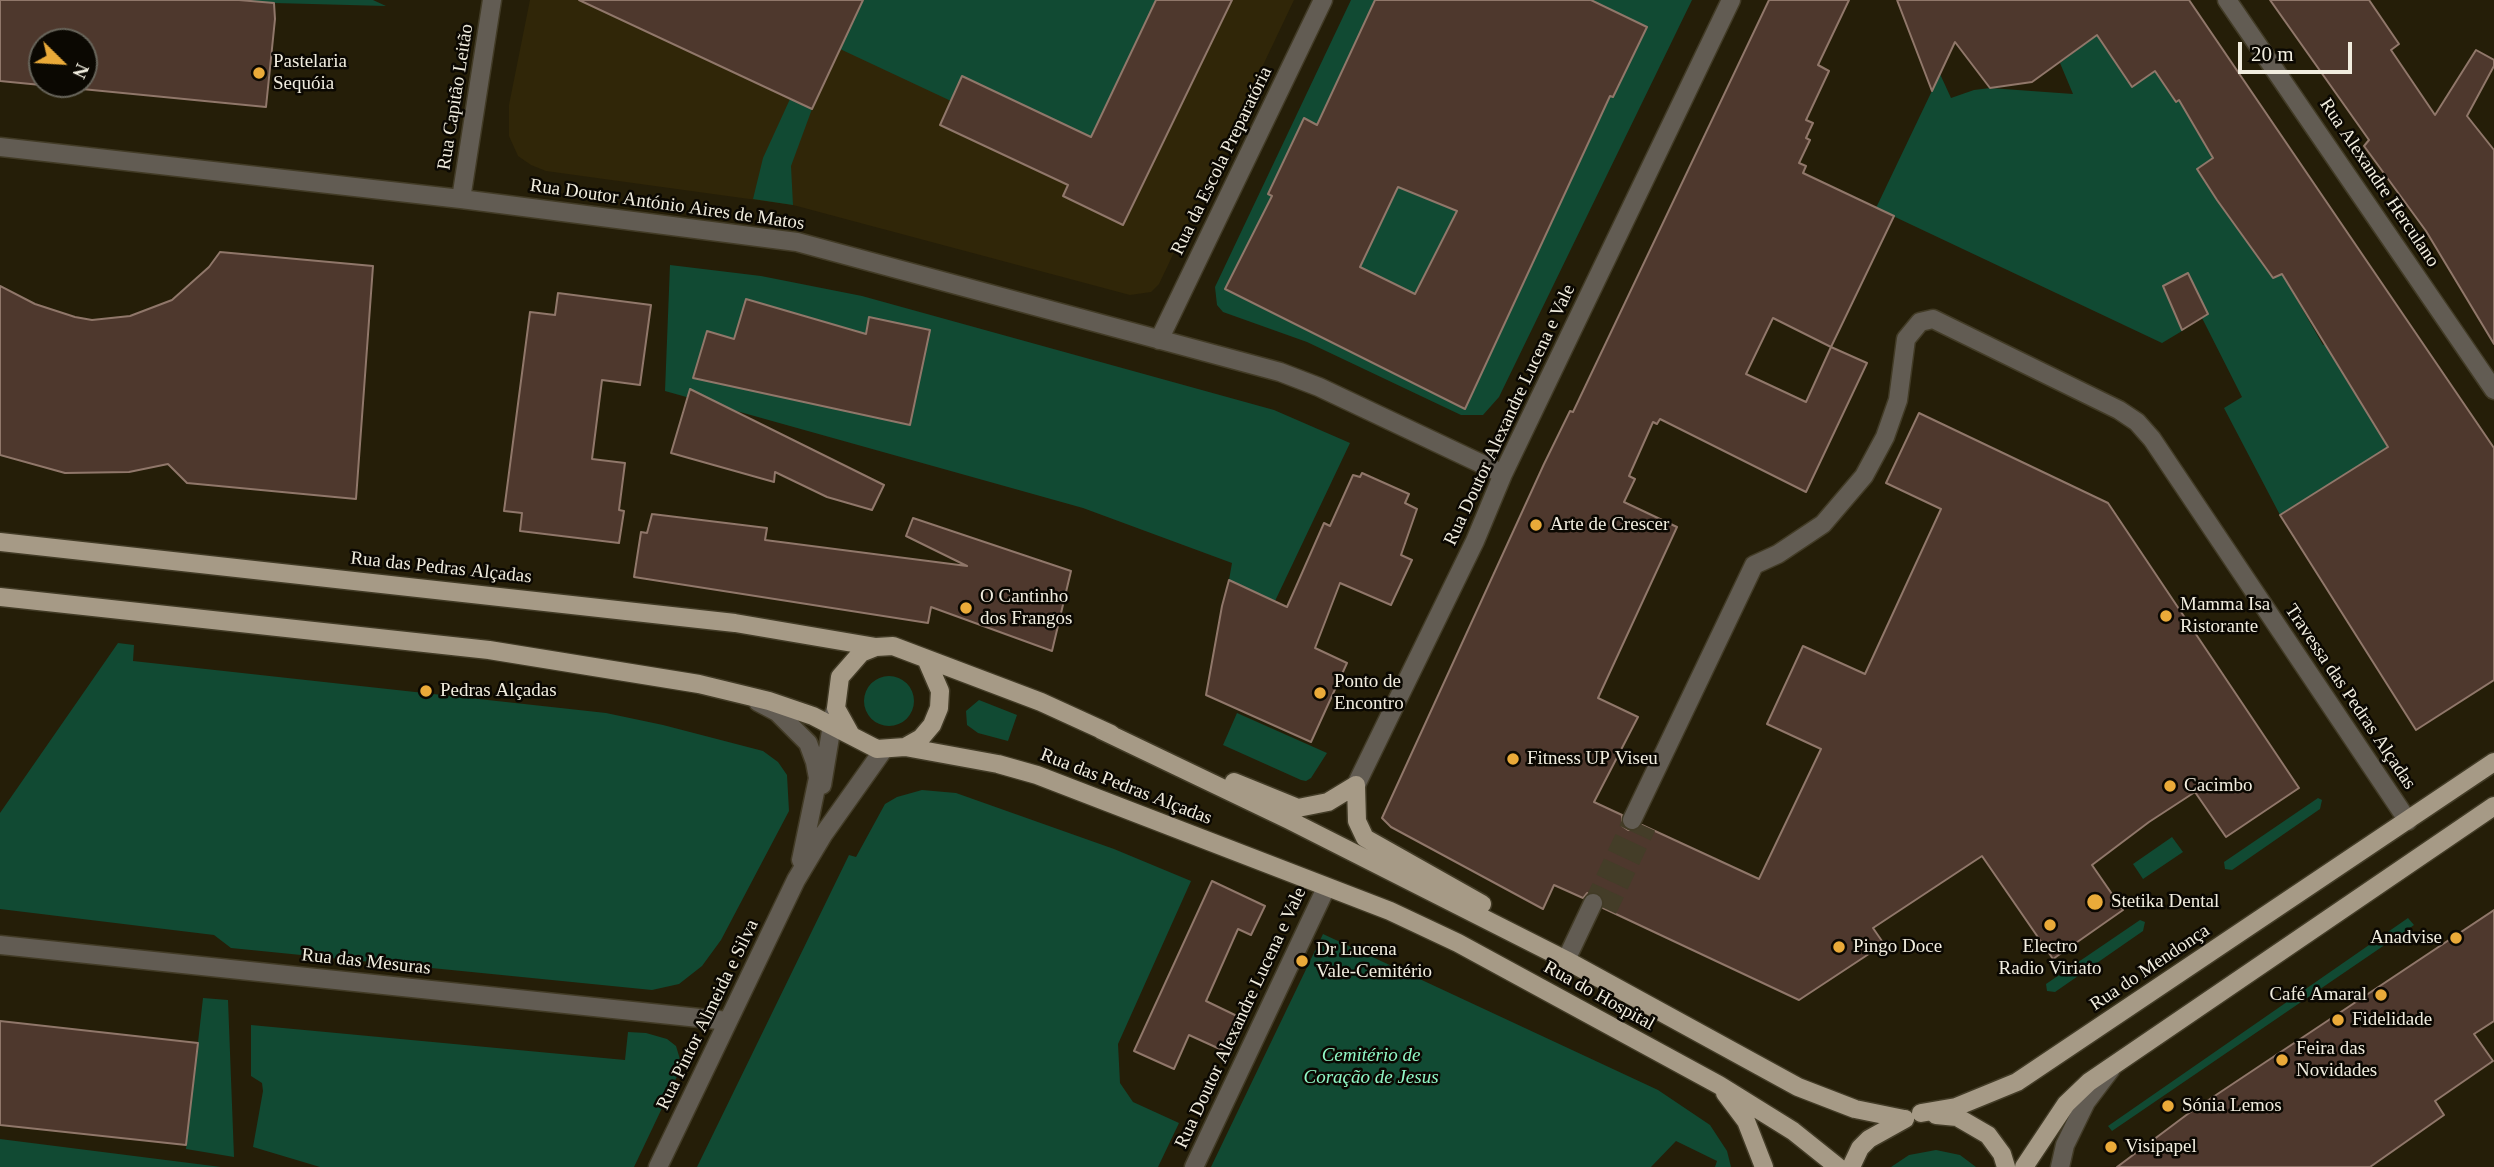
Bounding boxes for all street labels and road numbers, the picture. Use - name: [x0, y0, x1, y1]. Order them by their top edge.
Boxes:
- street label: Rua Capitão Leitão: [433, 22, 479, 172]
- street label: Rua da Escola Preparatória: [1167, 63, 1277, 259]
- street label: Rua Alexandre Herculano: [2314, 94, 2444, 272]
- street label: Rua Doutor António Aires de Matos: [528, 174, 806, 236]
- street label: Rua Doutor Alexandre Lucena e Vale: [1439, 281, 1581, 549]
- street label: Rua das Pedras Alçadas: [349, 547, 533, 589]
- street label: Travessa das Pedras Alçadas: [2280, 600, 2420, 794]
- street label: Rua das Pedras Alçadas: [1037, 744, 1215, 830]
- street label: Rua Doutor Alexandre Lucena e Vale: [1170, 884, 1312, 1152]
- street label: Rua Pintor Almeida e Silva: [652, 916, 764, 1114]
- street label: Rua do Mendonça: [2086, 920, 2214, 1016]
- street label: Rua das Mesuras: [300, 944, 432, 980]
- street label: Rua do Hospital: [1539, 956, 1659, 1036]

